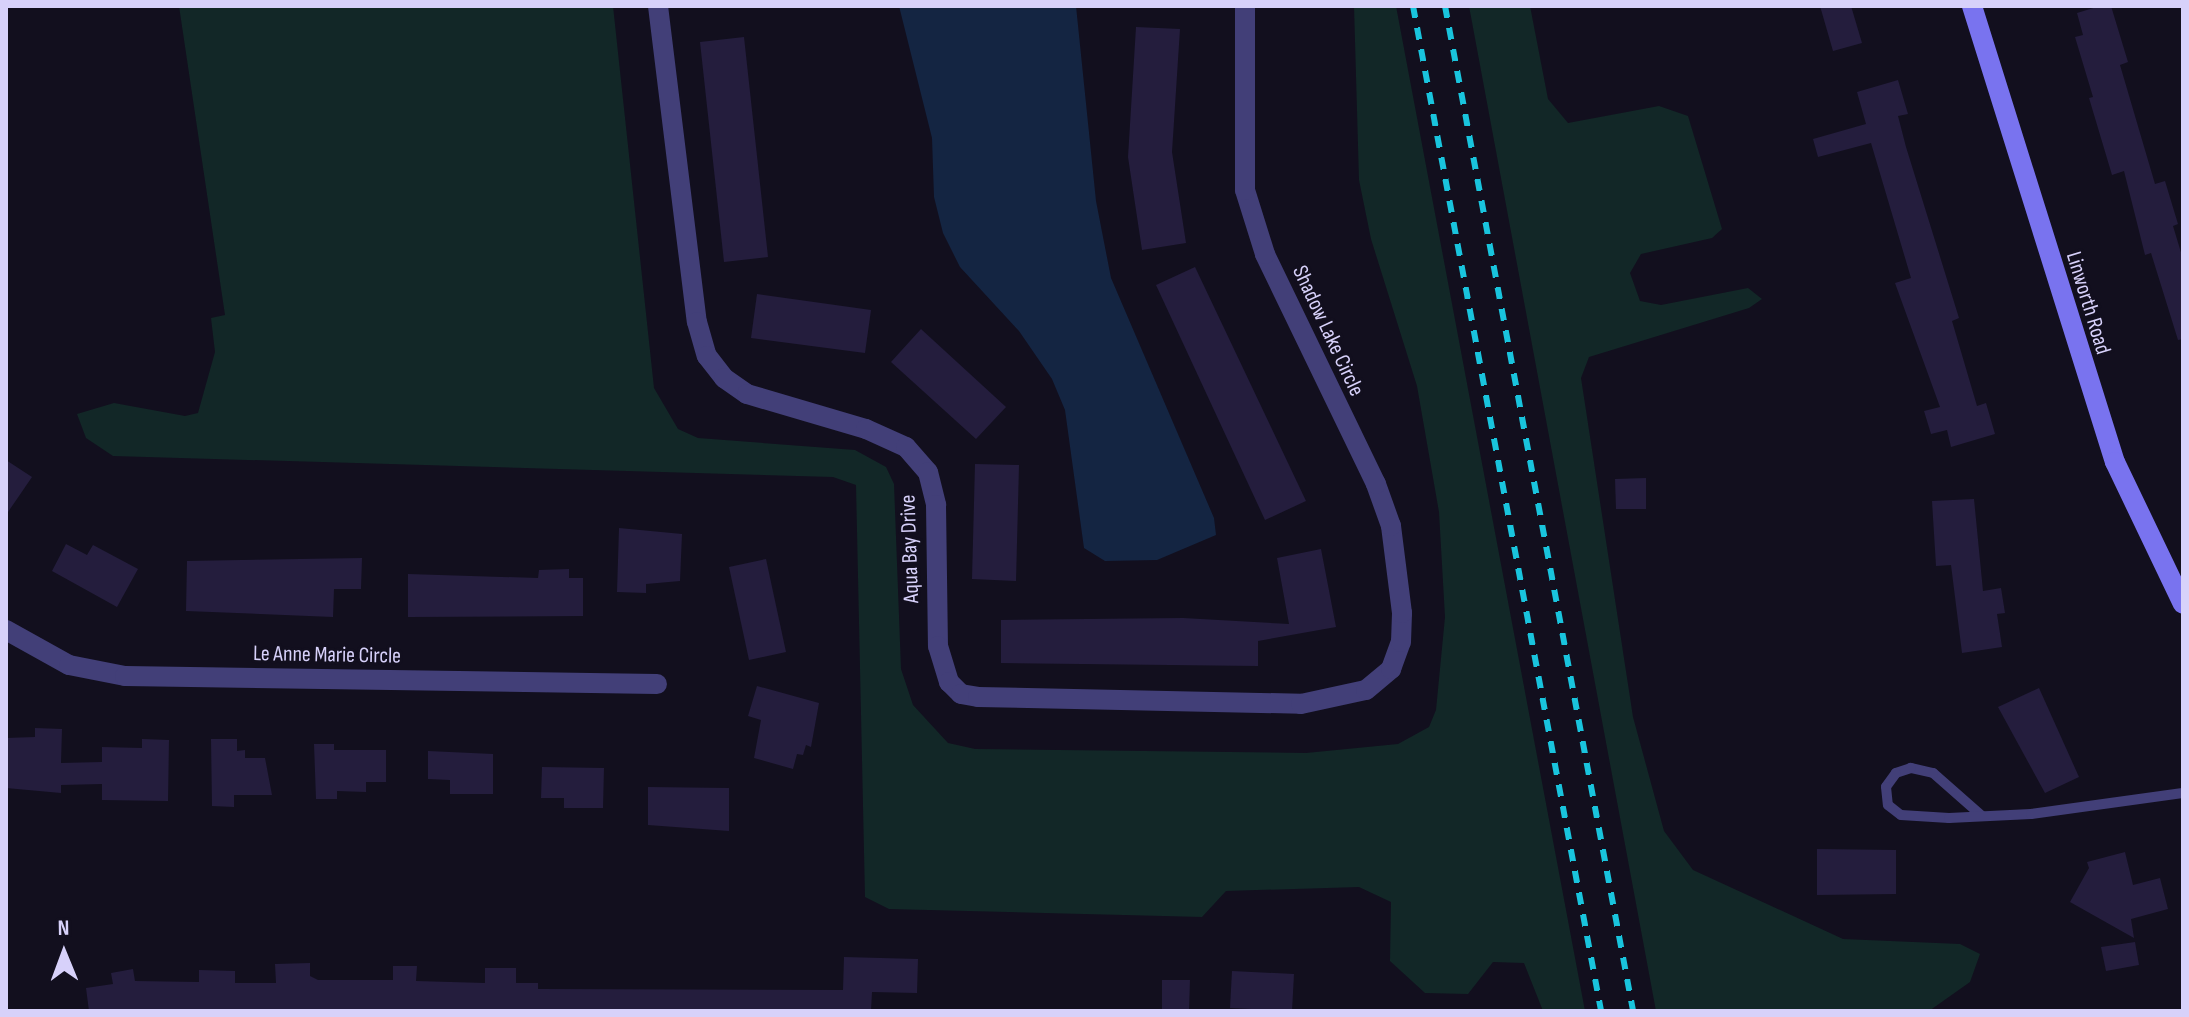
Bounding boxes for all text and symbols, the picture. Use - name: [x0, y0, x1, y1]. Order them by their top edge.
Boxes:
- street label: Linworth Road: [2060, 249, 2116, 357]
- street label: Shadow Lake Circle: [1286, 262, 1370, 400]
- street label: Aqua Bay Drive: [895, 494, 925, 604]
- street label: Le Anne Marie Circle: [253, 641, 401, 669]
- north arrow: [24, 913, 104, 993]
- text: N: [57, 915, 70, 942]

